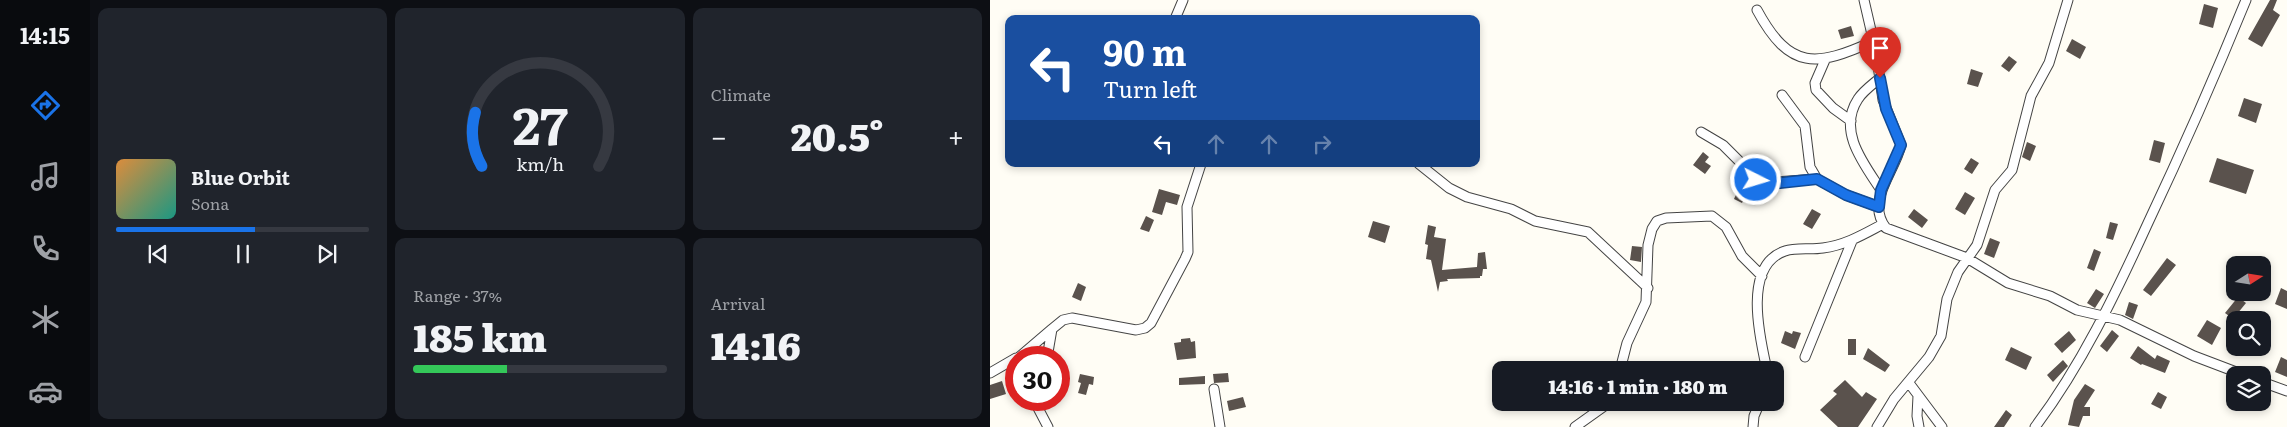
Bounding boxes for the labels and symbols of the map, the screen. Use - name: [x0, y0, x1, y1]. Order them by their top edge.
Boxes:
- pin: [1859, 27, 1901, 78]
- position arrow: [1729, 153, 1781, 205]
- north arrow: [2226, 256, 2271, 301]
- speed limit sign: 30: [1005, 346, 1070, 411]

